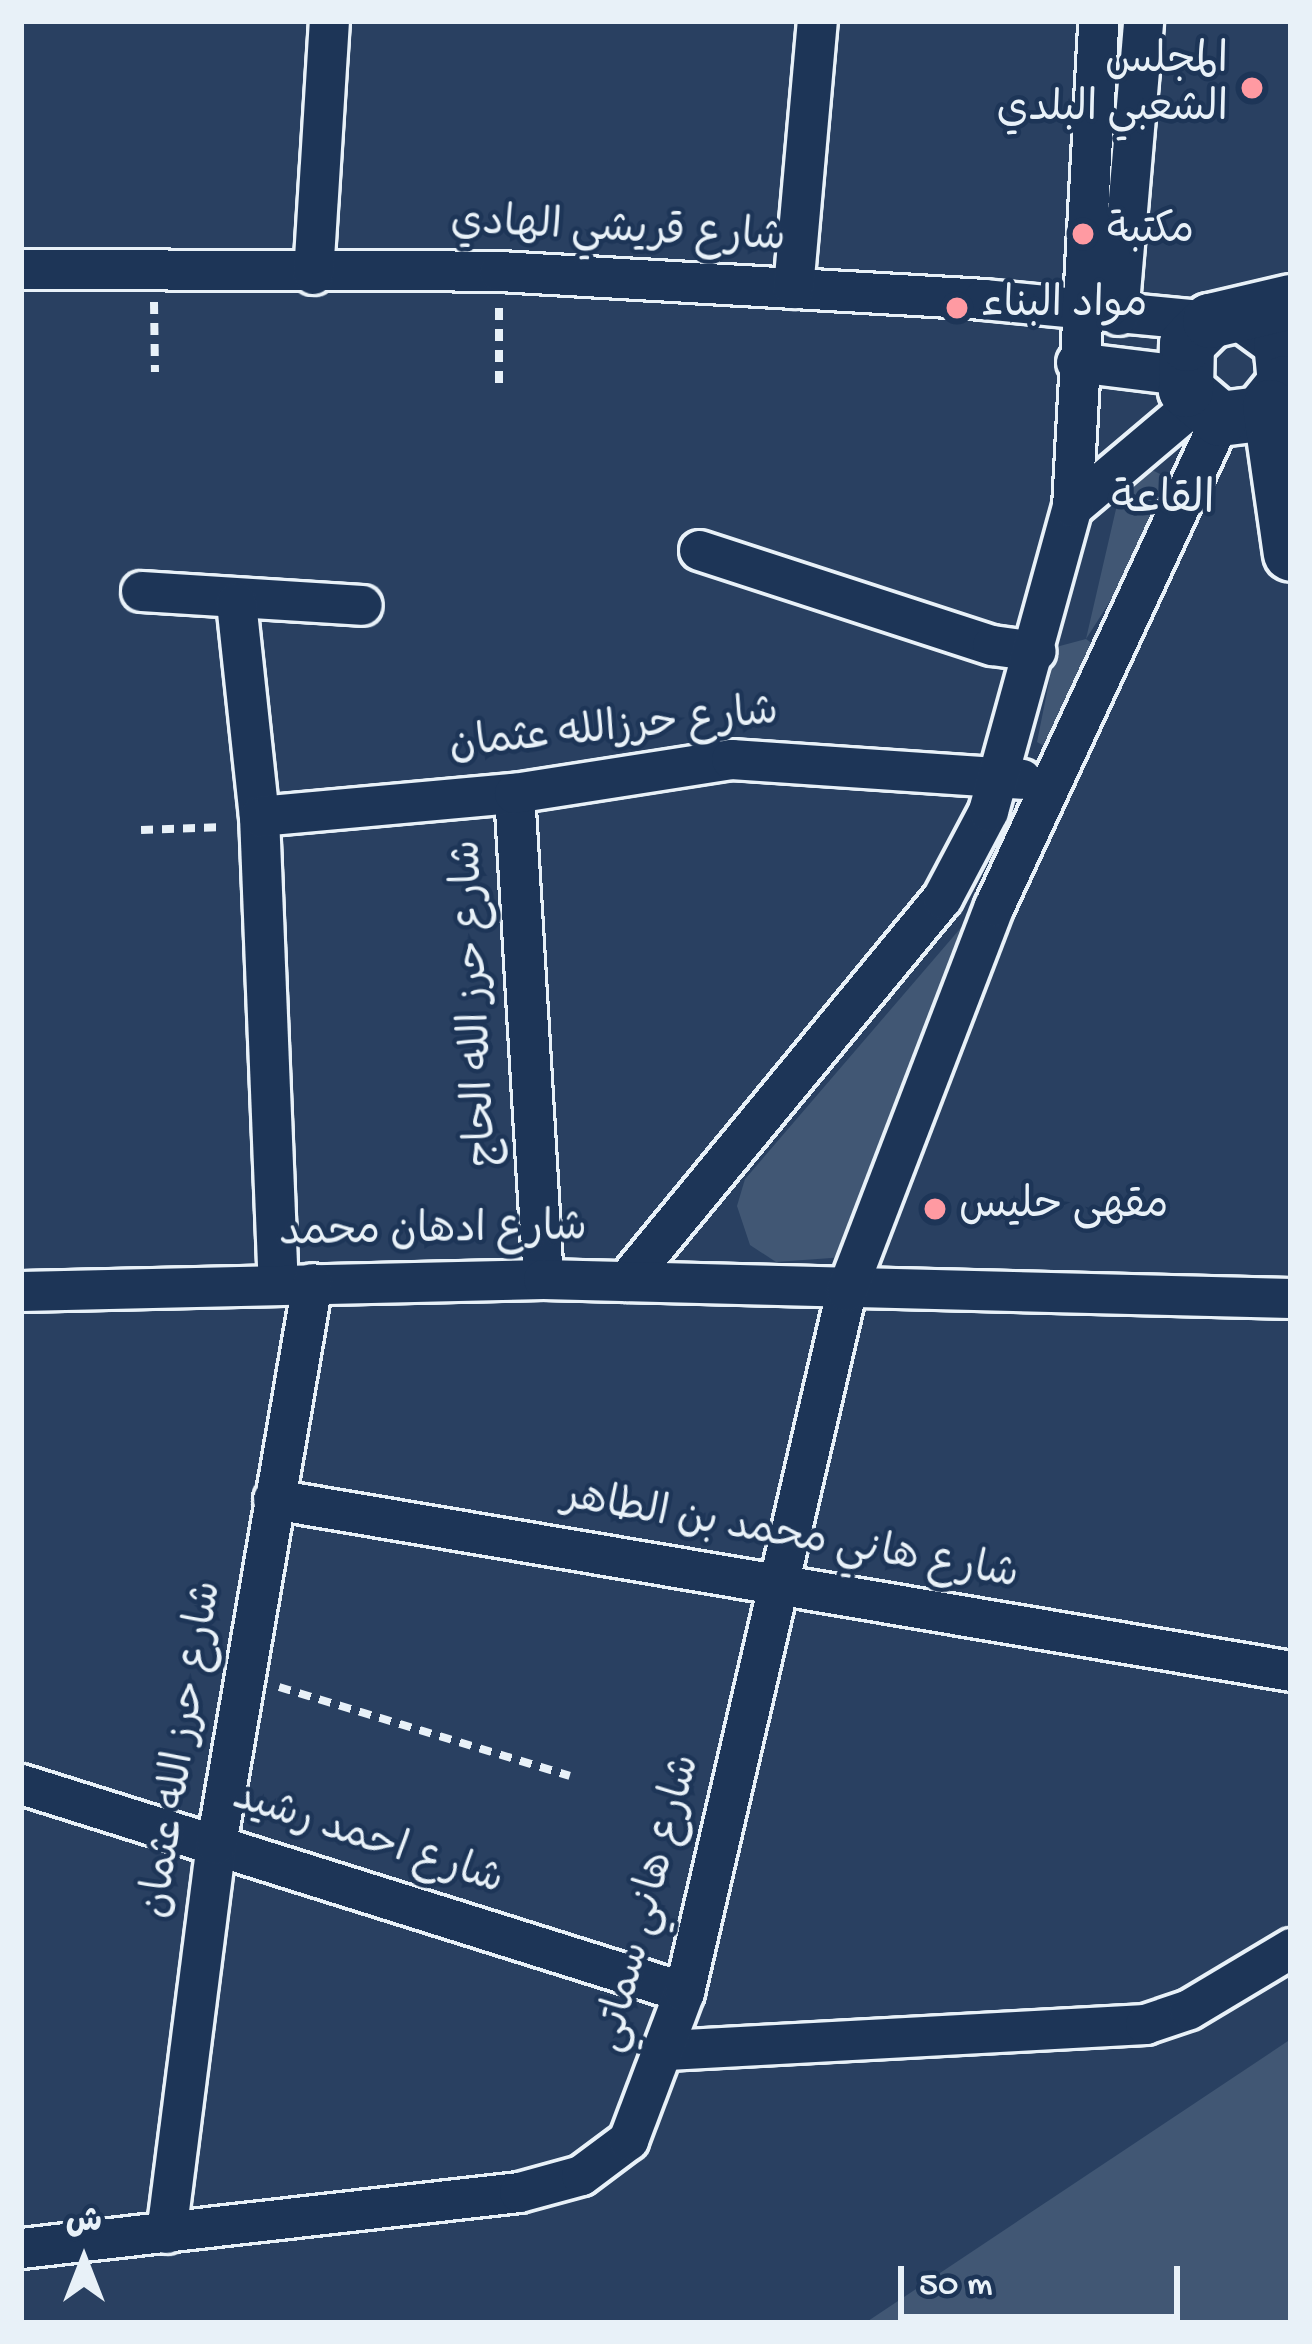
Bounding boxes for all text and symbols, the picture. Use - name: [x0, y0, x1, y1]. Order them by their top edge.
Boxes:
- place label: المجلس الشعبي البلدي: [996, 39, 1228, 138]
- marker: المجلس الشعبي البلدي: [1239, 75, 1265, 101]
- street label: شارع قريشي الهادي: [449, 199, 787, 267]
- place label: مكتبة: [1107, 209, 1194, 259]
- marker: مكتبة: [1070, 221, 1096, 247]
- place label: مواد البناء: [981, 283, 1148, 333]
- marker: مواد البناء: [944, 295, 970, 321]
- district label: القاعة: [1111, 476, 1215, 530]
- street label: شارع حرزالله عثمان: [447, 690, 781, 774]
- street label: شارع حرز الله الحاج: [445, 838, 513, 1168]
- place label: مقهى حليس: [959, 1184, 1169, 1234]
- marker: مقهى حليس: [922, 1196, 948, 1222]
- street label: شارع ادهان محمد: [279, 1206, 587, 1262]
- street label: شارع هاني محمد بن الطاهر: [558, 1474, 1022, 1604]
- street label: شارع حرز الله عثمان: [133, 1578, 237, 1922]
- street label: شارع هاني سماتي: [587, 1750, 715, 2058]
- street label: شارع احمد رشيد: [225, 1775, 509, 1909]
- north arrow: [24, 2200, 144, 2320]
- text: ش: [66, 2205, 102, 2243]
- scale bar: [904, 2242, 1186, 2316]
- text: 50 m: [919, 2265, 992, 2308]

